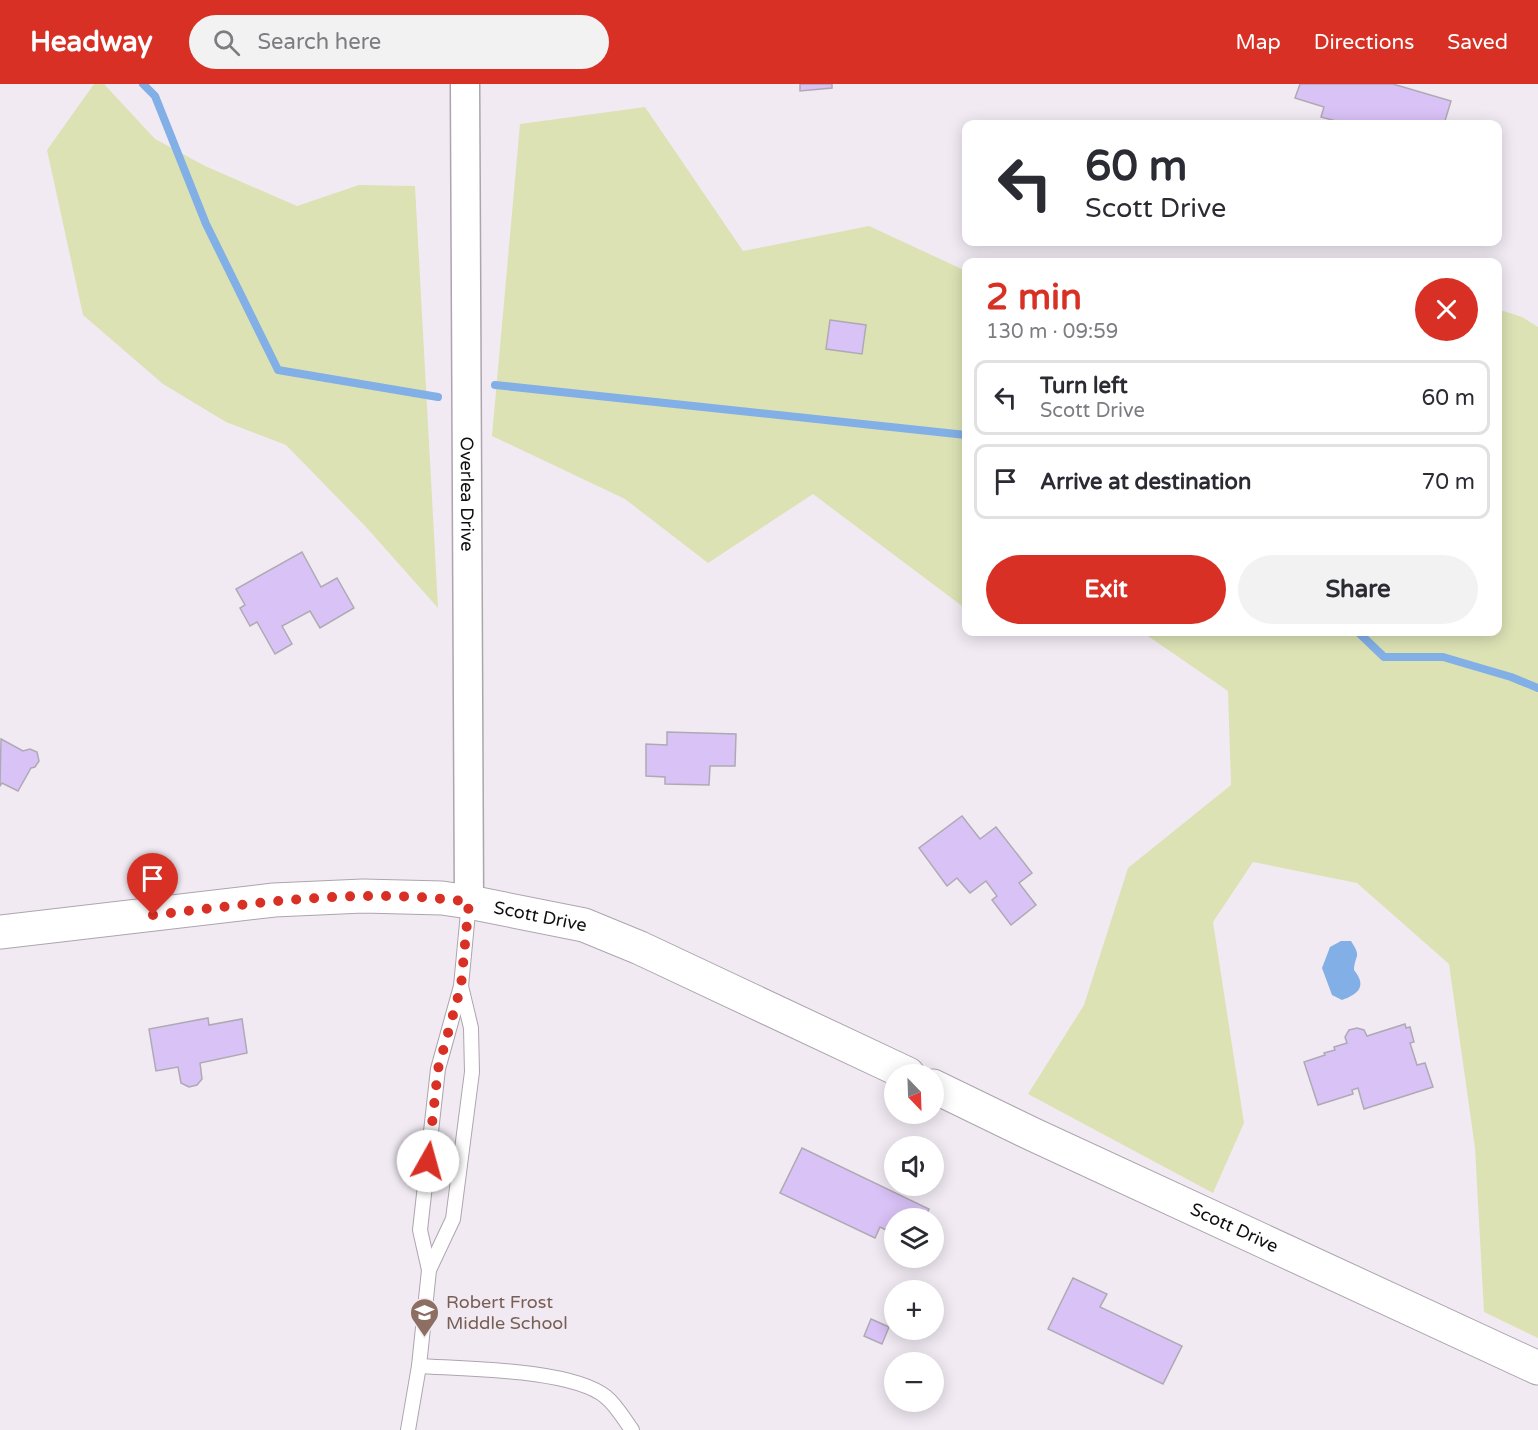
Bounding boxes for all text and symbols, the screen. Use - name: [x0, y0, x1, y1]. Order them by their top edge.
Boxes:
- search box: [189, 15, 609, 69]
- text: Headway: [30, 25, 153, 59]
- icon: search: [210, 26, 243, 59]
- text: Search here: [258, 29, 381, 55]
- text: Map: [1235, 30, 1281, 55]
- text: Directions: [1314, 30, 1414, 55]
- text: Saved: [1447, 30, 1508, 55]
- text: 60 m: [1085, 141, 1187, 192]
- icon: left: [986, 144, 1064, 222]
- text: Scott Drive: [1085, 192, 1226, 225]
- text: 2 min: [986, 276, 1082, 319]
- button: close: [1415, 278, 1478, 341]
- text: 130 m · 09:59: [986, 320, 1118, 344]
- text: Turn left: [1040, 373, 1128, 399]
- icon: left: [989, 381, 1022, 414]
- text: 60 m: [1421, 385, 1475, 411]
- text: Scott Drive: [1040, 399, 1145, 423]
- street label: Overlea Drive: [456, 436, 478, 552]
- icon: arrive: [989, 465, 1022, 498]
- text: Arrive at destination: [1040, 469, 1251, 495]
- text: 70 m: [1421, 469, 1475, 495]
- button: Exit: [986, 555, 1226, 624]
- button: Share: [1238, 555, 1478, 624]
- pin: [127, 853, 178, 915]
- icon: arrive: [136, 862, 169, 895]
- street label: Scott Drive: [492, 896, 589, 936]
- north arrow: [884, 1064, 944, 1124]
- map controls: [884, 1064, 944, 1412]
- position arrow: [396, 1129, 460, 1193]
- button: sound: [884, 1136, 944, 1196]
- street label: Scott Drive: [1187, 1198, 1282, 1257]
- button: layers: [884, 1208, 944, 1268]
- button: +: [884, 1280, 944, 1340]
- place label: Robert Frost Middle School: [446, 1291, 568, 1334]
- school or university icon: Robert Frost Middle School: [409, 1296, 441, 1338]
- button: −: [884, 1352, 944, 1412]

